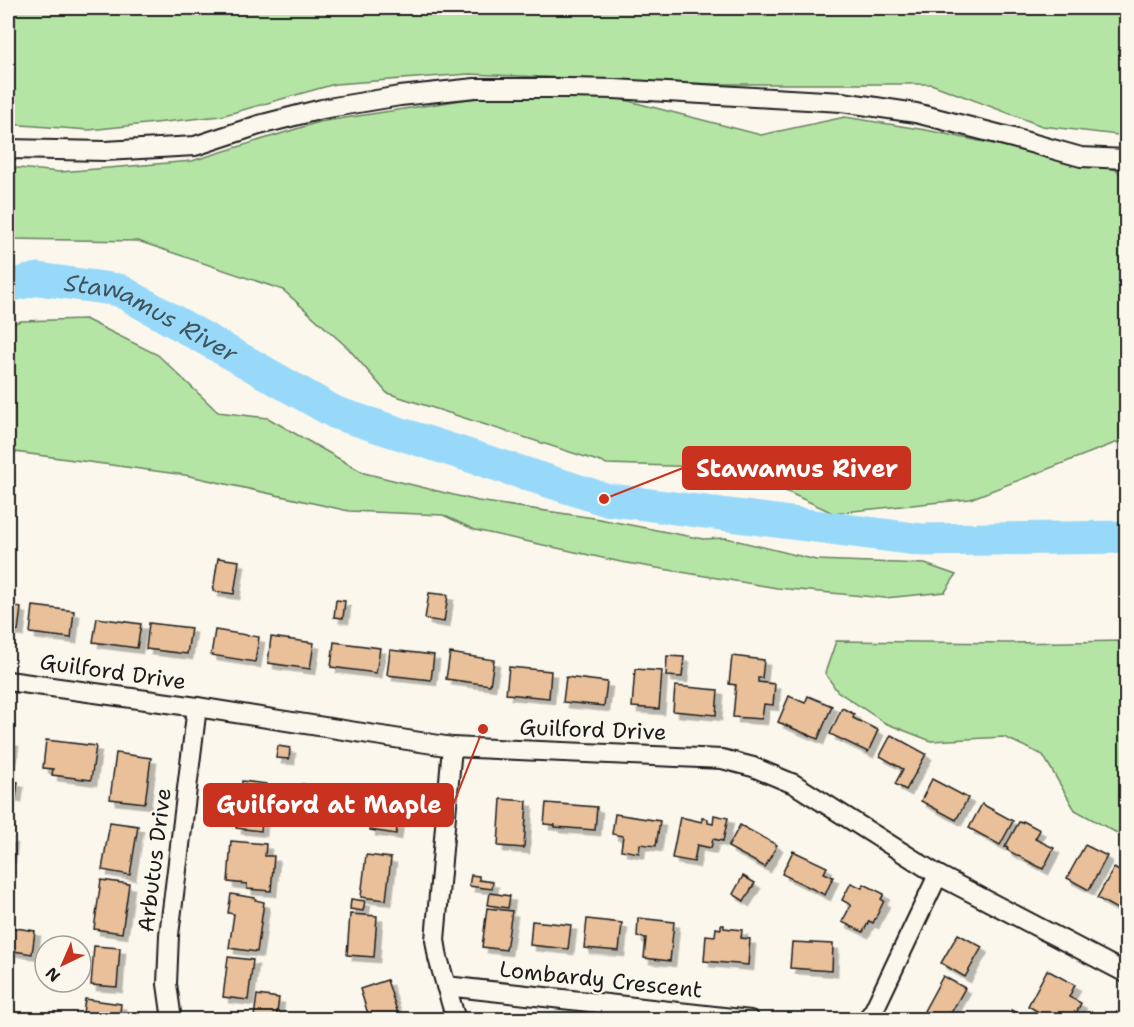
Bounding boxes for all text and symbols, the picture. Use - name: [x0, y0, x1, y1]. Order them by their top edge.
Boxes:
- water label: Stawamus River: [62, 267, 244, 370]
- callout: Stawamus River: [683, 447, 910, 489]
- text: Stawamus River: [696, 453, 898, 485]
- street label: Guilford Drive: [38, 647, 188, 696]
- street label: Guilford Drive: [519, 712, 667, 747]
- callout: Guilford at Maple: [204, 784, 453, 826]
- street label: Arbutus Drive: [131, 786, 178, 934]
- text: Guilford at Maple: [216, 789, 442, 821]
- north arrow: [33, 934, 93, 994]
- street label: Lombardy Crescent: [498, 954, 704, 1005]
- text: N: [41, 962, 65, 986]

